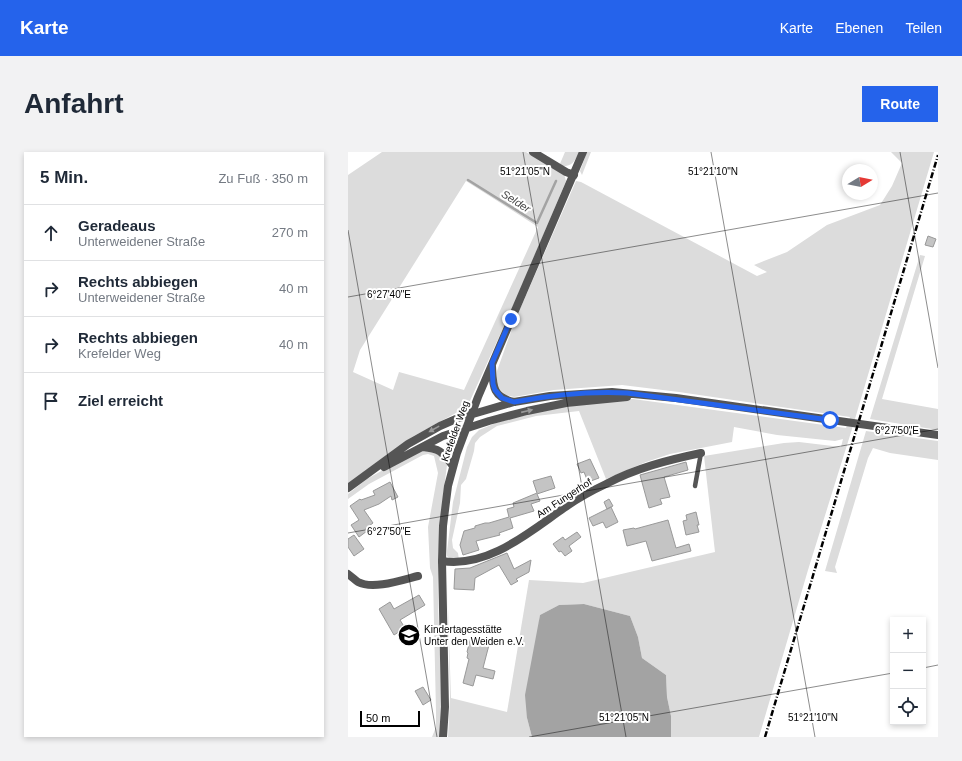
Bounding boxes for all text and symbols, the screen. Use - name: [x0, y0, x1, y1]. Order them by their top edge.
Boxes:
- text: Karte: [20, 17, 69, 38]
- text: Karte: [780, 20, 813, 36]
- text: Ebenen: [835, 20, 883, 36]
- text: Teilen: [905, 20, 942, 36]
- button: Route: [862, 86, 938, 122]
- text: Anfahrt: [24, 88, 124, 119]
- north arrow: [842, 164, 878, 200]
- text: 51°21'05"N: [500, 166, 550, 177]
- text: 51°21'10"N: [688, 166, 738, 177]
- text: 5 Min.: [40, 168, 88, 187]
- text: Zu Fuß · 350 m: [218, 171, 308, 186]
- water label: Selder: [499, 187, 534, 215]
- text: Geradeaus: [78, 217, 156, 234]
- icon: ahead: [40, 222, 62, 244]
- text: 270 m: [272, 225, 308, 240]
- text: Unterweidener Straße: [78, 234, 205, 249]
- text: Rechts abbiegen: [78, 273, 198, 290]
- icon: right: [40, 278, 62, 300]
- text: 40 m: [279, 281, 308, 296]
- text: 6°27'40"E: [367, 289, 411, 300]
- text: Unterweidener Straße: [78, 290, 205, 305]
- route end: [502, 310, 520, 328]
- text: Rechts abbiegen: [78, 329, 198, 346]
- icon: right: [40, 334, 62, 356]
- text: 40 m: [279, 337, 308, 352]
- text: Krefelder Weg: [78, 346, 161, 361]
- icon: arrive: [40, 390, 62, 412]
- text: Ziel erreicht: [78, 392, 163, 409]
- street label: Krefelder Weg: [439, 399, 471, 463]
- one-way arrow: [520, 408, 533, 414]
- route start: [821, 411, 839, 429]
- one-way arrow: [428, 425, 440, 432]
- text: 6°27'50"E: [875, 425, 919, 436]
- street label: Am Fungerhof: [534, 476, 594, 520]
- text: 6°27'50"E: [367, 526, 411, 537]
- map controls: [890, 617, 926, 725]
- button: +: [890, 617, 926, 653]
- school or university icon: Kindertagesstätte Unter den Weiden e.V.: [396, 622, 422, 648]
- place label: Kindertagesstätte Unter den Weiden e.V.: [424, 624, 524, 647]
- button: −: [890, 653, 926, 689]
- button: locate: [890, 689, 926, 725]
- scale bar: [360, 709, 420, 728]
- text: 50 m: [366, 712, 390, 724]
- text: 51°21'05"N: [599, 712, 649, 723]
- text: 51°21'10"N: [788, 712, 838, 723]

